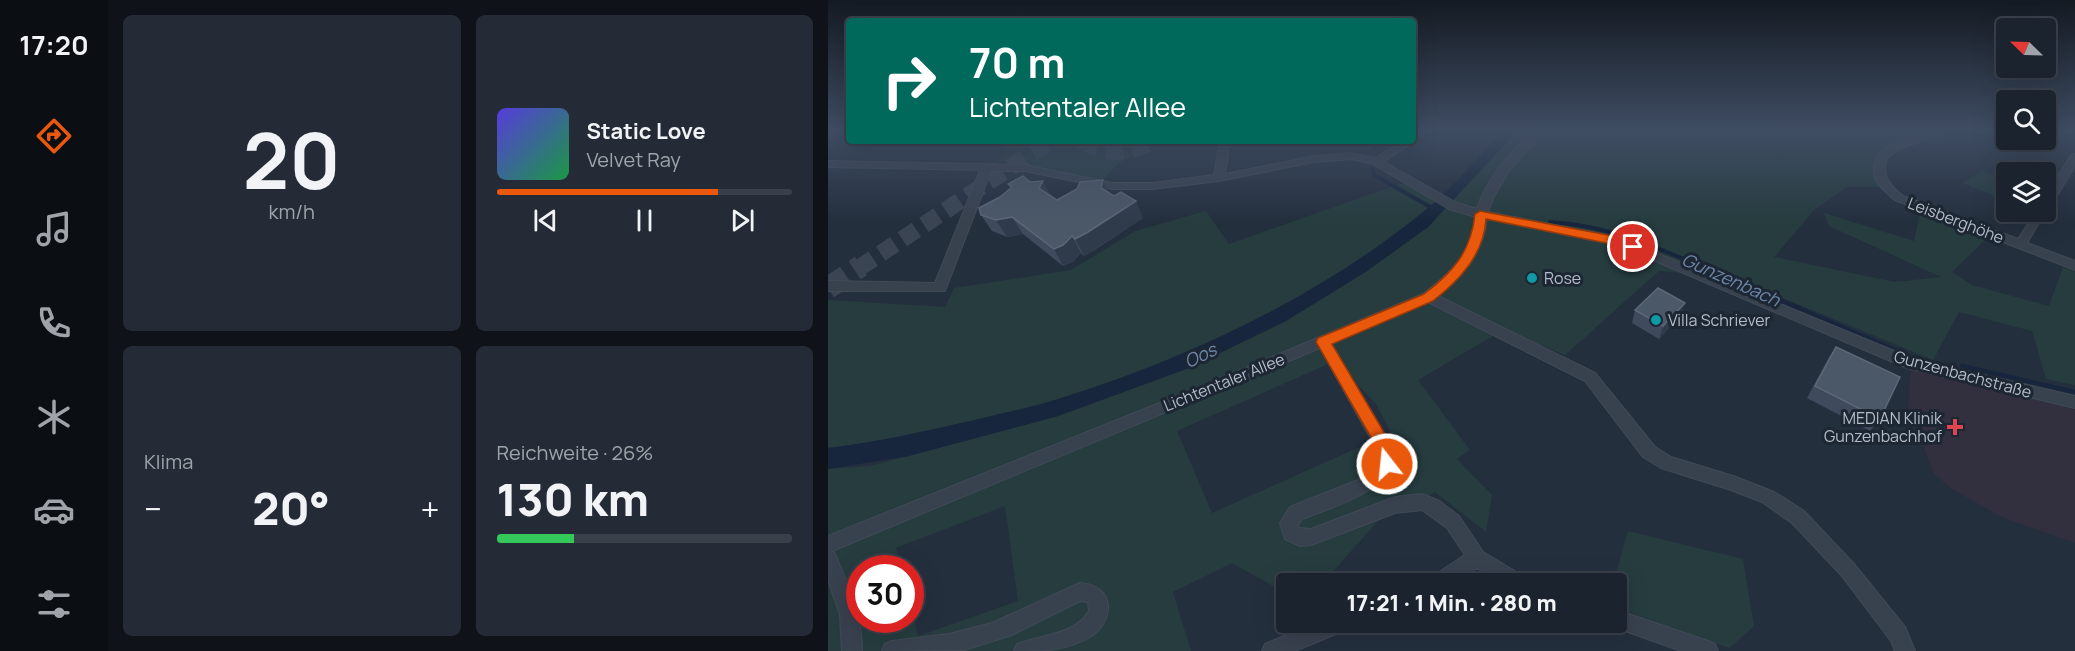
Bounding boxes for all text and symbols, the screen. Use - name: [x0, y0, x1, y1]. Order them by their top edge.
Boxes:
- north arrow: [1996, 18, 2056, 78]
- map controls: [1996, 18, 2056, 222]
- text: 17:20: [19, 26, 89, 63]
- text: 70 m: [969, 33, 1065, 91]
- icon: right: [870, 42, 948, 120]
- text: Lichtentaler Allee: [969, 88, 1186, 125]
- button: search: [1996, 90, 2056, 150]
- text: 20: [243, 106, 341, 212]
- icon: directions: [33, 115, 75, 157]
- text: Static Love: [587, 116, 706, 146]
- text: Velvet Ray: [587, 146, 681, 173]
- button: layers: [1996, 162, 2056, 222]
- street label: Leisberghöhe: [1905, 192, 2007, 248]
- text: km/h: [268, 198, 315, 225]
- icon: previous: [529, 204, 562, 237]
- icon: pause: [628, 204, 661, 237]
- icon: next: [726, 204, 759, 237]
- icon: music: [33, 208, 75, 250]
- pin: [1607, 221, 1658, 272]
- icon: arrive: [1616, 230, 1649, 263]
- water label: Gunzenbach: [1678, 247, 1785, 312]
- place label: Rose: [1544, 267, 1581, 289]
- marker: Rose: [1525, 271, 1539, 285]
- icon: phone: [33, 302, 75, 344]
- place label: Villa Schriever: [1668, 309, 1771, 331]
- marker: Villa Schriever: [1649, 313, 1663, 327]
- water label: Oos: [1180, 336, 1221, 373]
- street label: Gunzenbachstraße: [1892, 345, 2034, 403]
- street label: Lichtentaler Allee: [1160, 348, 1288, 416]
- icon: climate: [33, 396, 75, 438]
- place label: MEDIAN Klinik Gunzenbachhof: [1824, 407, 1943, 447]
- marker: MEDIAN Klinik Gunzenbachhof: [1946, 418, 1964, 436]
- position arrow: [1355, 432, 1419, 496]
- text: Reichweite · 26%: [497, 439, 653, 466]
- text: Klima: [144, 448, 193, 475]
- text: 130 km: [497, 468, 649, 530]
- text: 20°: [252, 477, 330, 539]
- text: −: [144, 486, 162, 531]
- text: +: [420, 486, 440, 531]
- icon: car: [33, 489, 75, 531]
- speed limit sign: 30: [846, 555, 924, 633]
- icon: filters: [33, 583, 75, 625]
- text: 17:21 · 1 Min. · 280 m: [1346, 588, 1557, 618]

